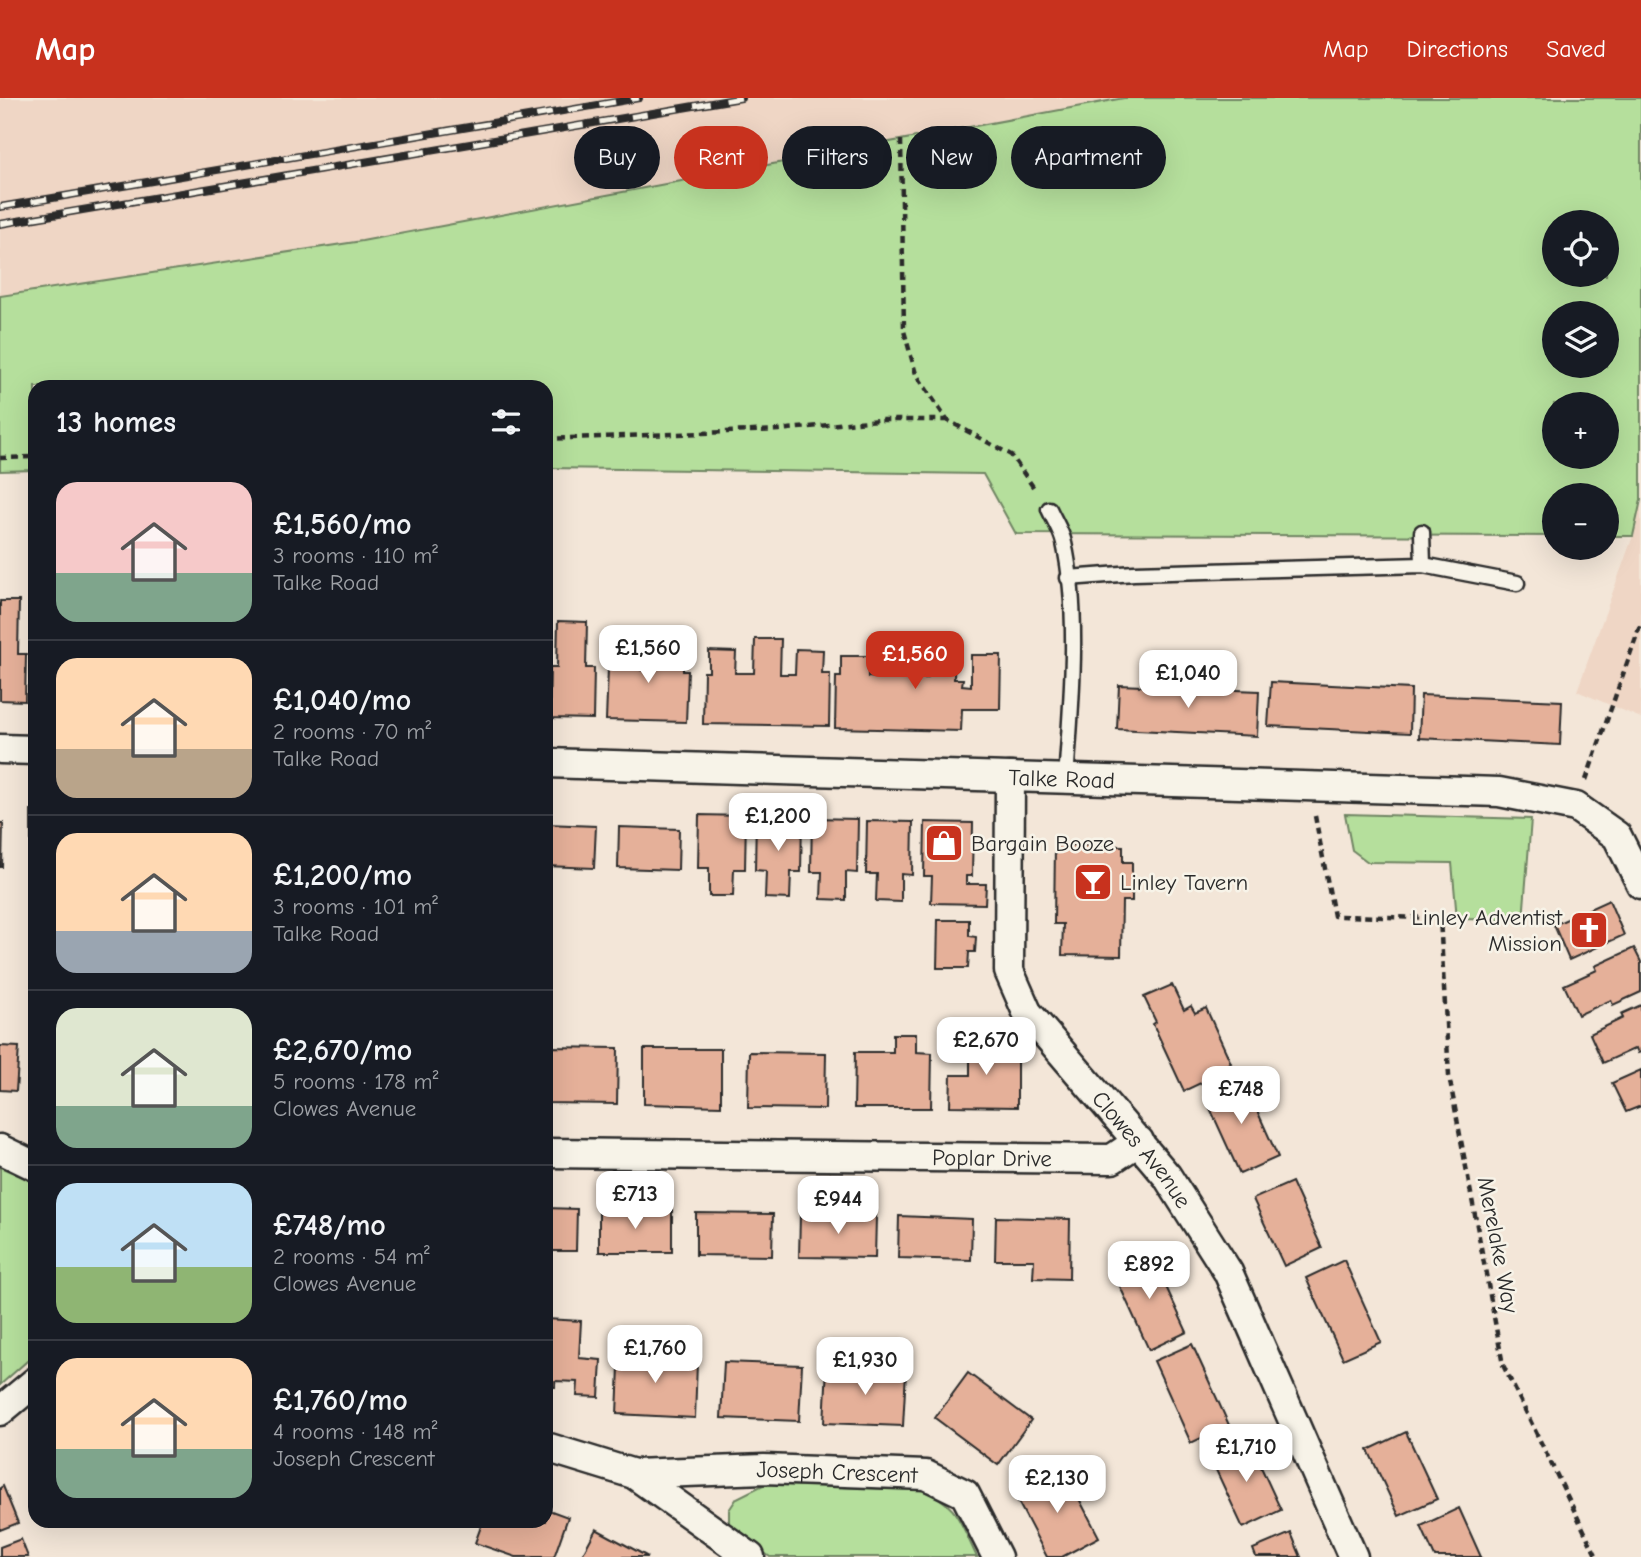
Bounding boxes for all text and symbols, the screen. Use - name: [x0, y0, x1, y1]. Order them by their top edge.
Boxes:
- text: Map: [35, 30, 96, 68]
- text: Map: [1323, 35, 1369, 63]
- text: Directions: [1407, 35, 1508, 63]
- text: Saved: [1546, 35, 1606, 63]
- chip: Buy: [574, 126, 660, 189]
- chip: Rent: [674, 126, 768, 189]
- chip: Filters: [782, 126, 892, 189]
- chip: New: [906, 126, 997, 189]
- chip: Apartment: [1011, 126, 1166, 189]
- map controls: [1542, 210, 1619, 560]
- button: locate: [1542, 210, 1619, 287]
- button: layers: [1542, 301, 1619, 378]
- button: +: [1542, 392, 1619, 469]
- icon: filters: [487, 403, 525, 441]
- text: 13 homes: [56, 405, 176, 440]
- button: −: [1542, 483, 1619, 560]
- text: £1,560/mo: [273, 507, 412, 542]
- icon: home: [112, 510, 196, 594]
- text: 3 rooms · 110 m²: [273, 542, 438, 569]
- text: Talke Road: [273, 569, 379, 596]
- pin: £1,560: [591, 626, 705, 685]
- pin: £1,560: [858, 632, 972, 691]
- text: £1,560: [615, 634, 681, 661]
- text: £1,560: [882, 640, 948, 667]
- pin: £1,040: [1131, 650, 1245, 710]
- text: £1,040: [1155, 659, 1221, 686]
- text: £1,040/mo: [273, 683, 411, 718]
- icon: home: [112, 686, 196, 770]
- text: 2 rooms · 70 m²: [273, 718, 431, 745]
- text: Talke Road: [273, 745, 379, 772]
- street label: Talke Road: [1008, 764, 1115, 794]
- pin: £1,200: [721, 794, 835, 853]
- text: £1,200: [745, 802, 811, 829]
- shop icon: Bargain Booze: [923, 822, 965, 864]
- place label: Bargain Booze: [971, 830, 1114, 857]
- text: £1,200/mo: [273, 858, 412, 893]
- icon: home: [112, 861, 196, 945]
- bar icon: Linley Tavern: [1072, 861, 1114, 903]
- place label: Linley Tavern: [1120, 869, 1248, 896]
- text: 3 rooms · 101 m²: [273, 893, 438, 920]
- place label: Linley Adventist Mission: [1411, 904, 1563, 957]
- church icon: Linley Adventist Mission: [1568, 909, 1610, 951]
- text: Talke Road: [273, 920, 379, 947]
- pin: £2,670: [929, 1018, 1043, 1077]
- text: £2,670: [953, 1026, 1019, 1053]
- text: £2,670/mo: [273, 1033, 412, 1068]
- icon: home: [112, 1036, 196, 1120]
- pin: £748: [1200, 1066, 1282, 1126]
- text: 5 rooms · 178 m²: [273, 1068, 438, 1095]
- text: £748: [1218, 1075, 1264, 1102]
- street label: Clowes Avenue: [1087, 1085, 1197, 1213]
- text: Clowes Avenue: [273, 1095, 416, 1122]
- street label: Poplar Drive: [932, 1144, 1052, 1172]
- pin: £713: [594, 1172, 676, 1231]
- street label: Merelake Way: [1472, 1175, 1525, 1316]
- pin: £944: [797, 1176, 879, 1236]
- text: £713: [612, 1180, 658, 1207]
- text: £944: [814, 1185, 862, 1212]
- text: £748/mo: [273, 1208, 386, 1243]
- icon: home: [112, 1211, 196, 1295]
- pin: £892: [1108, 1242, 1190, 1301]
- text: 2 rooms · 54 m²: [273, 1243, 430, 1270]
- text: £892: [1124, 1250, 1174, 1277]
- text: Clowes Avenue: [273, 1270, 416, 1297]
- pin: £1,760: [598, 1326, 712, 1385]
- text: £1,760: [623, 1334, 687, 1361]
- pin: £1,930: [808, 1338, 922, 1397]
- text: £1,930: [832, 1346, 898, 1373]
- text: £1,760/mo: [273, 1383, 408, 1418]
- icon: home: [112, 1386, 196, 1470]
- text: 4 rooms · 148 m²: [273, 1418, 437, 1445]
- pin: £1,710: [1189, 1424, 1303, 1484]
- text: £1,710: [1215, 1433, 1277, 1460]
- text: Joseph Crescent: [273, 1445, 435, 1472]
- street label: Joseph Crescent: [756, 1455, 920, 1488]
- pin: £2,130: [1000, 1456, 1114, 1515]
- text: £2,130: [1025, 1464, 1089, 1491]

